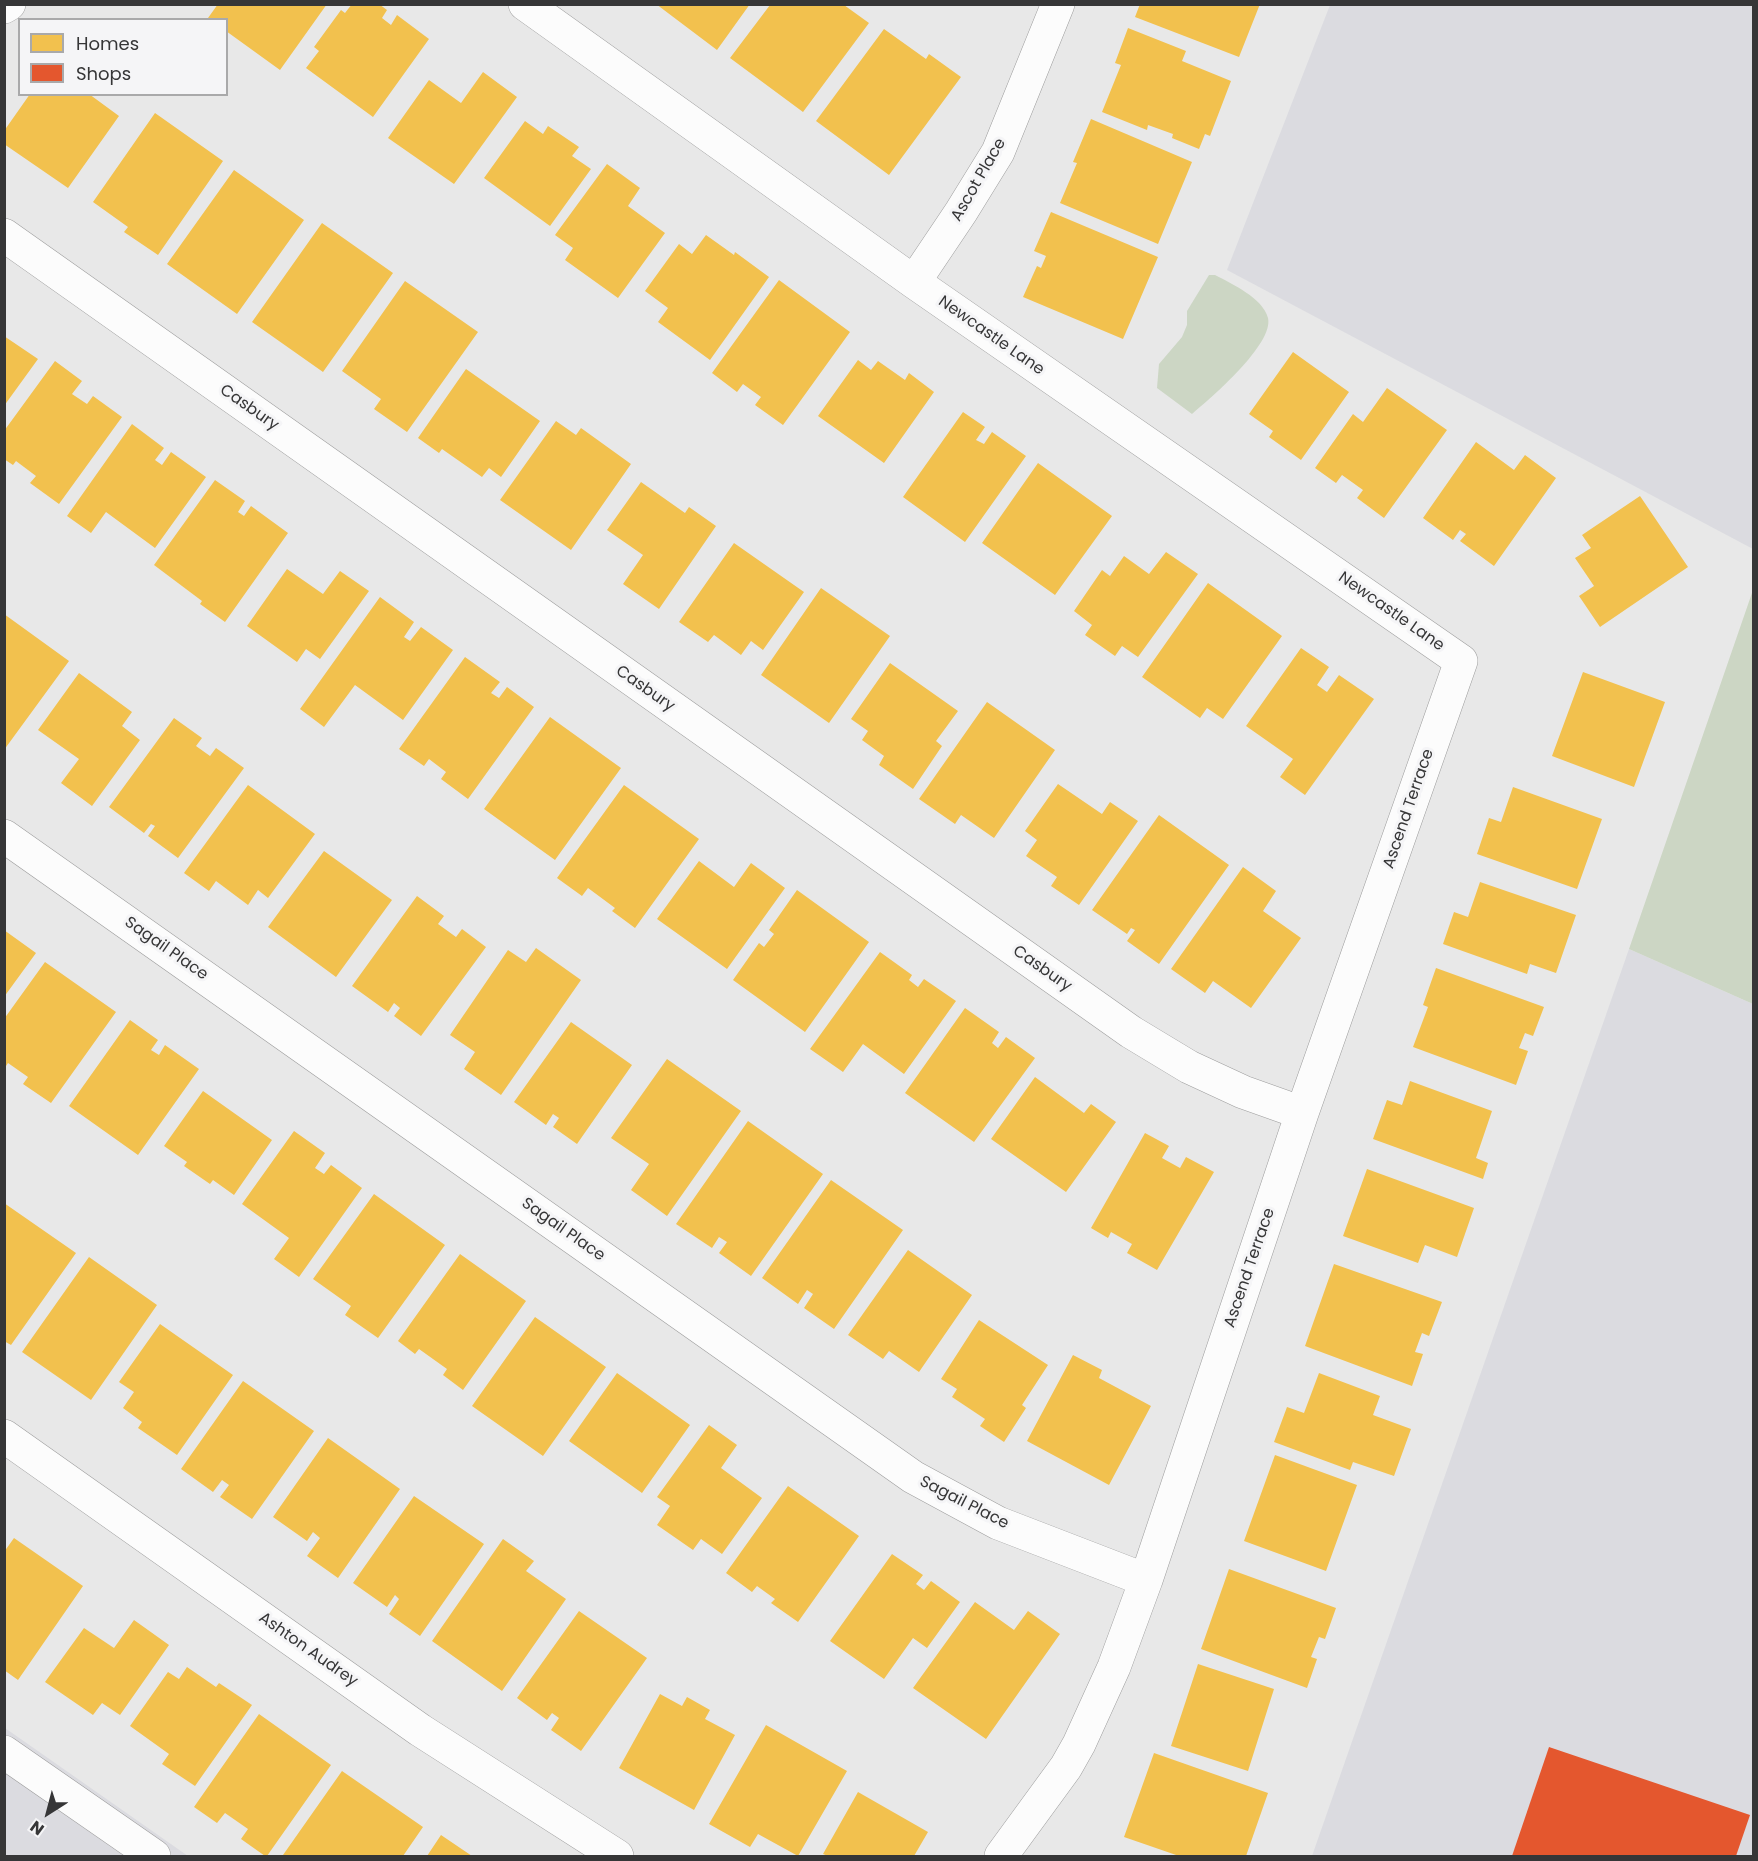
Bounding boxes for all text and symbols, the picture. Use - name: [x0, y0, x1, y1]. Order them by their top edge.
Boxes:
- legend: [18, 18, 228, 96]
- text: Homes: [76, 31, 139, 56]
- text: Shops: [76, 61, 131, 86]
- street label: Ascot Place: [947, 135, 1011, 225]
- street label: Newcastle Lane: [934, 292, 1048, 380]
- street label: Casbury: [216, 381, 282, 435]
- street label: Newcastle Lane: [1334, 568, 1448, 656]
- street label: Casbury: [612, 662, 678, 716]
- street label: Ascend Terrace: [1380, 747, 1438, 871]
- street label: Sagail Place: [121, 913, 211, 985]
- street label: Casbury: [1009, 942, 1075, 996]
- street label: Sagail Place: [518, 1194, 608, 1266]
- street label: Ascend Terrace: [1221, 1206, 1279, 1330]
- street label: Sagail Place: [916, 1472, 1012, 1534]
- street label: Ashton Audrey: [255, 1609, 361, 1691]
- north arrow: [18, 1783, 78, 1843]
- text: N: [25, 1815, 49, 1841]

